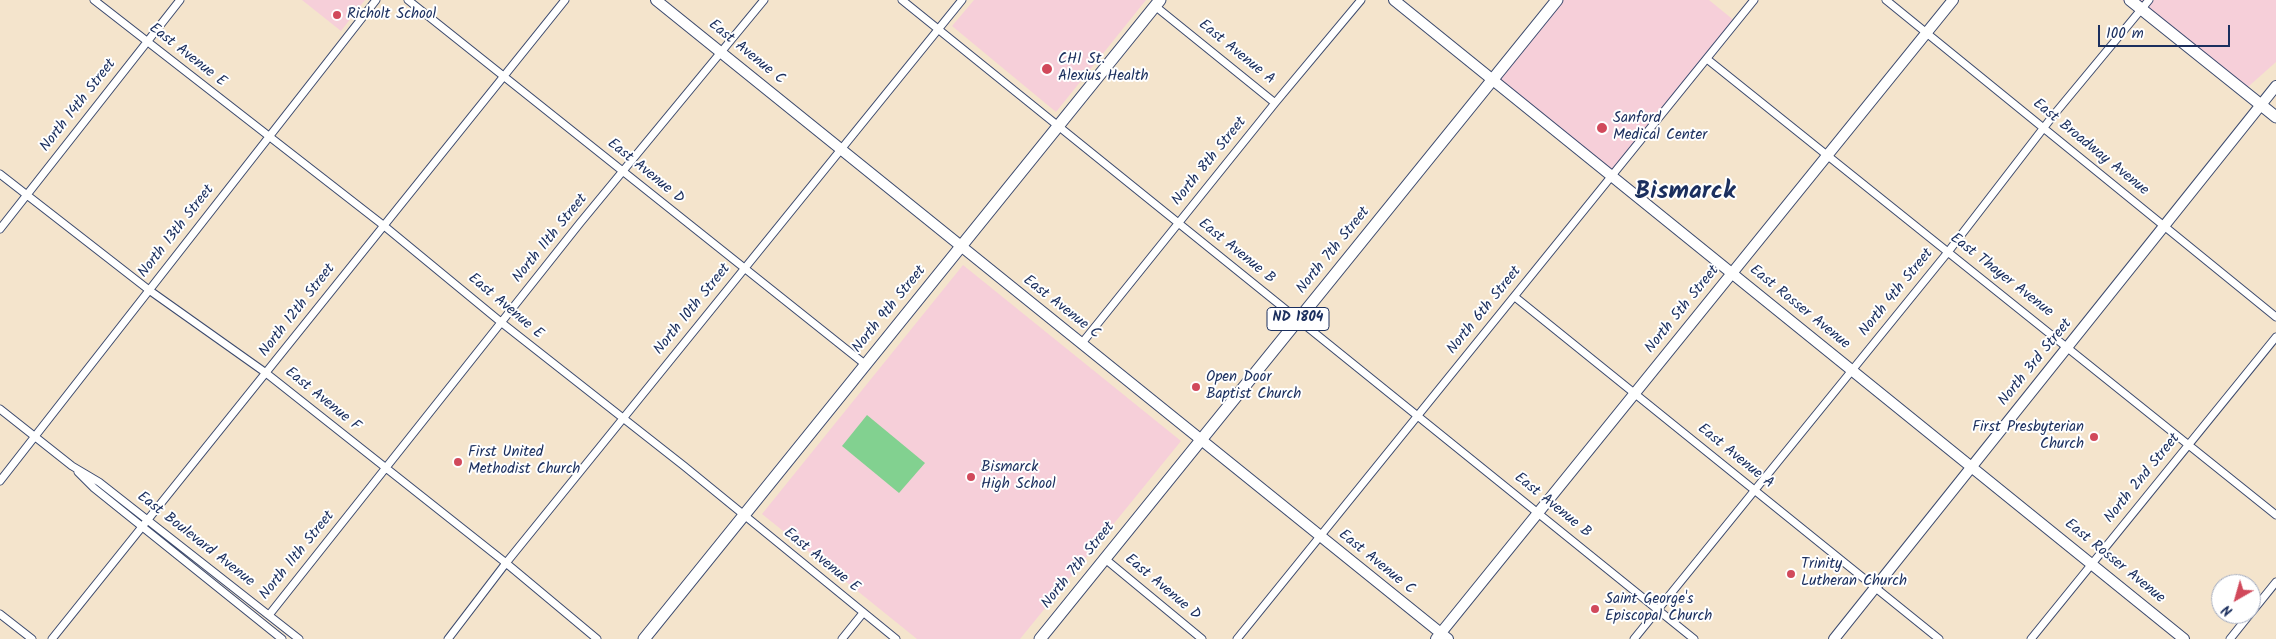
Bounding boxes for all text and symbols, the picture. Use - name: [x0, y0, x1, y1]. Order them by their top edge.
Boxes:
- place label: Richolt School: [347, 6, 436, 24]
- marker: Richolt School: [331, 9, 343, 21]
- scale bar: [2101, 15, 2234, 47]
- street label: East Avenue C: [704, 17, 788, 89]
- street label: East Avenue A: [1194, 17, 1278, 89]
- street label: East Avenue E: [145, 20, 229, 92]
- text: 100 m: [2106, 22, 2144, 46]
- place label: CHI St. Alexius Health: [1058, 51, 1148, 86]
- street label: North 14th Street: [37, 56, 121, 156]
- marker: CHI St. Alexius Health: [1040, 62, 1054, 76]
- street label: East Broadway Avenue: [2028, 96, 2152, 200]
- place label: Sanford Medical Center: [1613, 110, 1707, 145]
- street label: North 8th Street: [1169, 114, 1251, 210]
- marker: Sanford Medical Center: [1595, 121, 1609, 135]
- street label: East Avenue D: [603, 135, 687, 209]
- district label: Bismarck: [1635, 179, 1735, 209]
- street label: North 13th Street: [135, 182, 219, 282]
- street label: North 11th Street: [510, 191, 592, 287]
- street label: North 7th Street: [1293, 204, 1375, 298]
- street label: East Avenue B: [1194, 216, 1278, 288]
- street label: East Thayer Avenue: [1946, 230, 2056, 322]
- street label: North 4th Street: [1856, 245, 1938, 341]
- street label: North 12th Street: [256, 261, 340, 361]
- street label: North 10th Street: [651, 261, 735, 359]
- street label: North 5th Street: [1642, 262, 1724, 358]
- street label: East Rosser Avenue: [1745, 262, 1853, 354]
- street label: North 9th Street: [849, 263, 931, 357]
- street label: North 6th Street: [1444, 263, 1526, 359]
- street label: East Avenue E: [464, 270, 546, 344]
- street label: East Avenue C: [1019, 272, 1103, 344]
- road number: ND 1804: [1267, 308, 1329, 330]
- street label: North 3rd Street: [1995, 316, 2077, 410]
- street label: East Avenue F: [281, 364, 363, 436]
- place label: Open Door Baptist Church: [1206, 369, 1301, 404]
- marker: Open Door Baptist Church: [1190, 381, 1202, 393]
- place label: First Presbyterian Church: [1972, 419, 2084, 454]
- street label: East Avenue A: [1693, 421, 1777, 493]
- marker: First Presbyterian Church: [2088, 431, 2100, 443]
- street label: North 2nd Street: [2101, 431, 2185, 527]
- place label: First United Methodist Church: [468, 444, 580, 479]
- marker: First United Methodist Church: [452, 456, 464, 468]
- place label: Bismarck High School: [981, 459, 1056, 494]
- street label: East Avenue B: [1510, 470, 1594, 542]
- marker: Bismarck High School: [965, 471, 977, 483]
- street label: East Boulevard Avenue: [133, 489, 257, 591]
- street label: North 11th Street: [257, 508, 339, 604]
- street label: East Rosser Avenue: [2060, 516, 2168, 608]
- street label: North 7th Street: [1038, 519, 1120, 613]
- street label: East Avenue E: [779, 525, 863, 597]
- street label: East Avenue C: [1334, 527, 1418, 599]
- street label: East Avenue D: [1120, 551, 1204, 625]
- place label: Trinity Lutheran Church: [1801, 556, 1907, 591]
- marker: Trinity Lutheran Church: [1785, 568, 1797, 580]
- north arrow: [2211, 574, 2261, 624]
- place label: Saint George's Episcopal Church: [1605, 591, 1712, 626]
- text: N: [2217, 599, 2238, 621]
- marker: Saint George's Episcopal Church: [1589, 603, 1601, 615]

